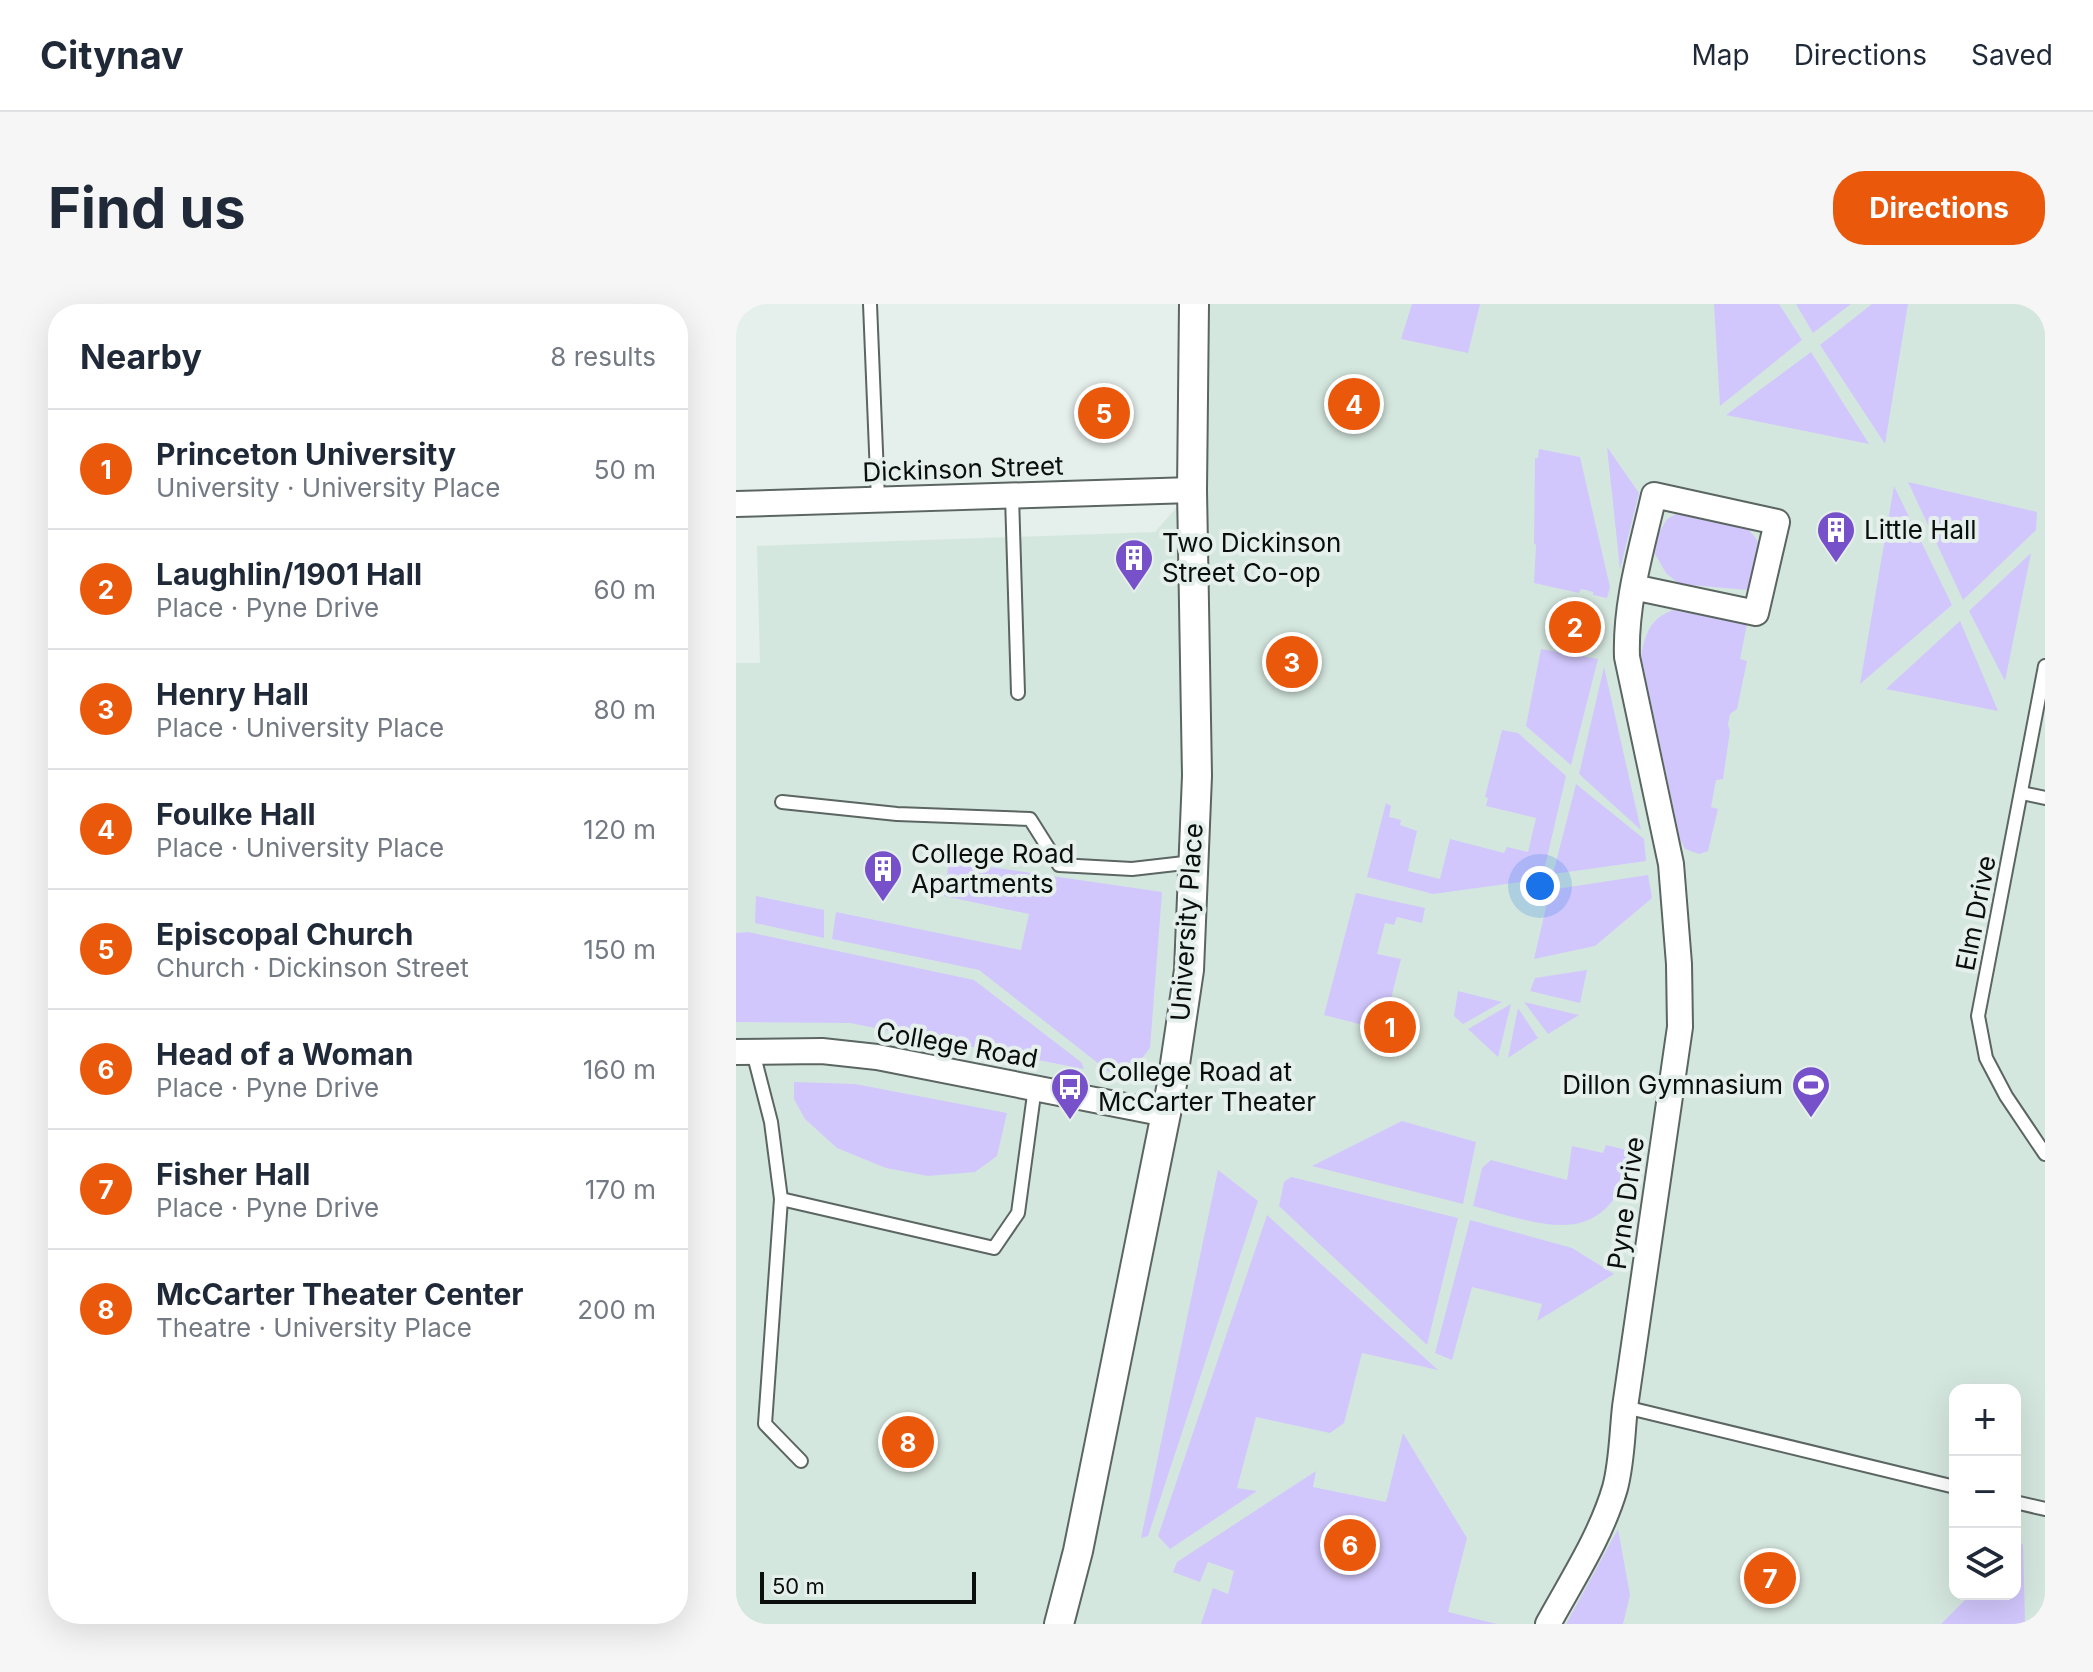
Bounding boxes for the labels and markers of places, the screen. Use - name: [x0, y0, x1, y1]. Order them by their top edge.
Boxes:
- pin: 4: [1328, 374, 1380, 434]
- pin: 5: [1078, 383, 1130, 443]
- building icon: Little Hall: [1815, 509, 1857, 564]
- place label: Little Hall: [1864, 514, 1977, 545]
- place label: Two Dickinson Street Co-op: [1162, 527, 1341, 588]
- building icon: Two Dickinson Street Co-op: [1113, 537, 1155, 592]
- pin: 2: [1549, 597, 1601, 657]
- pin: 3: [1266, 632, 1318, 692]
- place label: College Road Apartments: [911, 838, 1074, 899]
- building icon: College Road Apartments: [862, 848, 904, 903]
- pin: 1: [1364, 997, 1416, 1057]
- place label: College Road at McCarter Theater: [1098, 1056, 1316, 1117]
- sports icon: Dillon Gymnasium: [1790, 1064, 1832, 1119]
- bus stop icon: College Road at McCarter Theater: [1049, 1066, 1091, 1121]
- place label: Dillon Gymnasium: [1562, 1069, 1783, 1100]
- pin: 8: [882, 1412, 934, 1472]
- pin: 6: [1324, 1515, 1376, 1575]
- pin: 7: [1744, 1548, 1796, 1608]

